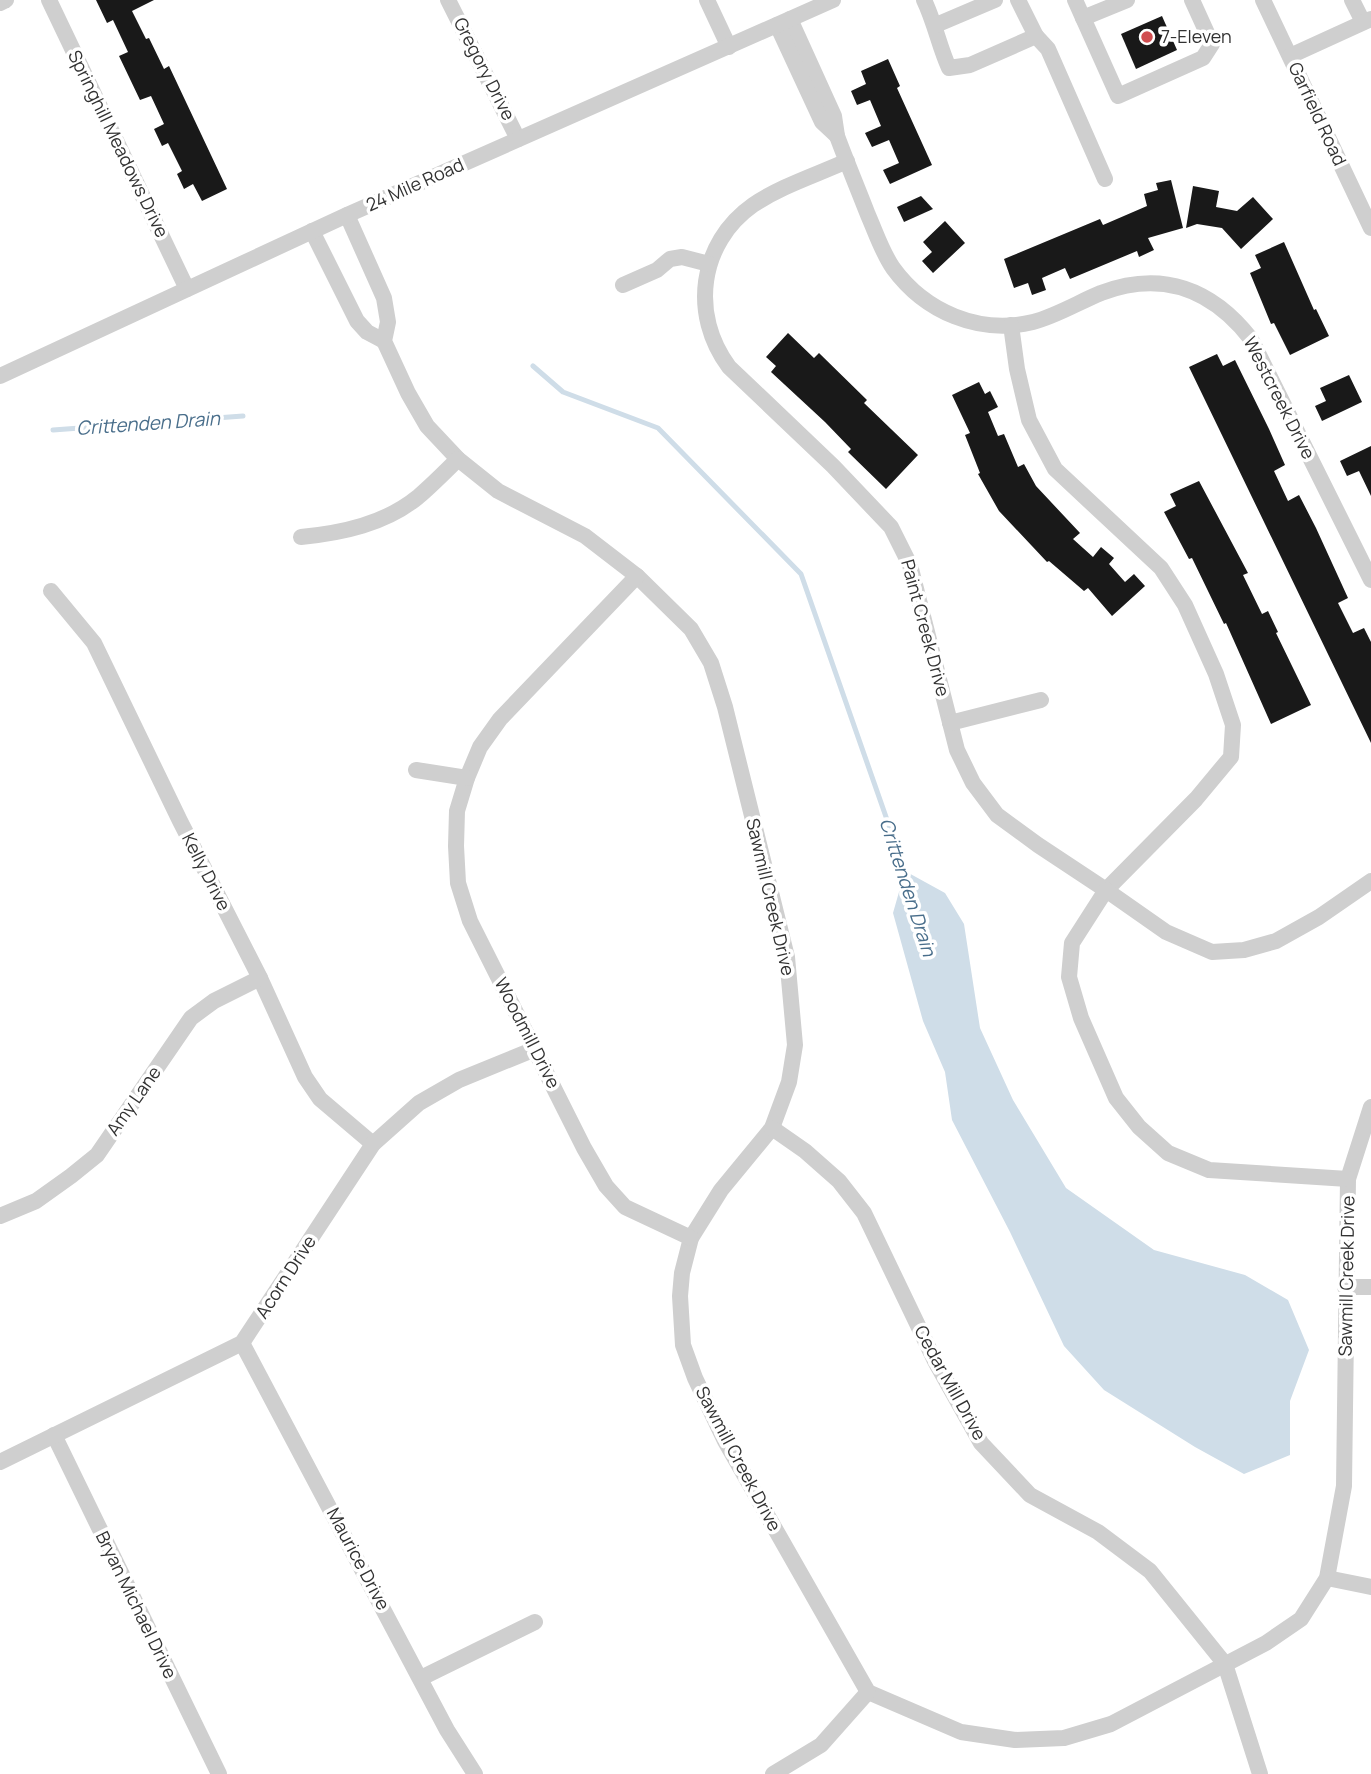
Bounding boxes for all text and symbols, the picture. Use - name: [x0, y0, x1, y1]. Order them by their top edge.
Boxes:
- street label: Gregory Drive: [449, 13, 521, 124]
- place label: 7-Eleven: [1161, 24, 1232, 48]
- marker: 7-Eleven: [1139, 29, 1155, 45]
- street label: Springhill Meadows Drive: [63, 46, 175, 241]
- street label: Garfield Road: [1283, 58, 1352, 169]
- street label: 24 Mile Road: [362, 152, 467, 216]
- street label: Westcreek Drive: [1239, 332, 1321, 463]
- water label: Crittenden Drain: [75, 405, 221, 441]
- street label: Paint Creek Drive: [896, 557, 956, 699]
- water label: Crittenden Drain: [873, 815, 943, 960]
- street label: Sawmill Creek Drive: [741, 816, 801, 978]
- street label: Kelly Drive: [177, 829, 237, 914]
- street label: Woodmill Drive: [490, 973, 566, 1092]
- street label: Amy Lane: [100, 1061, 166, 1140]
- street label: Sawmill Creek Drive: [1333, 1195, 1359, 1357]
- street label: Acorn Drive: [249, 1230, 321, 1323]
- street label: Cedar Mill Drive: [909, 1321, 992, 1444]
- street label: Sawmill Creek Drive: [691, 1382, 787, 1535]
- street label: Maurice Drive: [322, 1503, 396, 1614]
- street label: Bryan Michael Drive: [91, 1527, 183, 1682]

